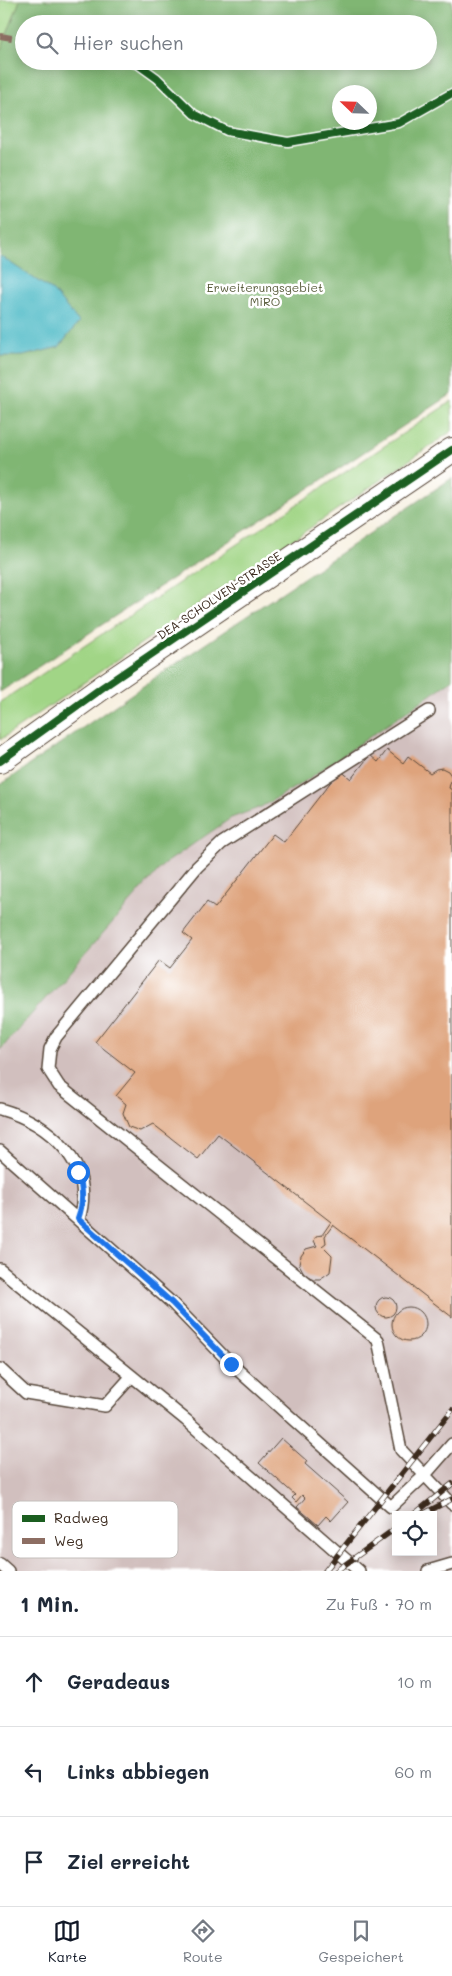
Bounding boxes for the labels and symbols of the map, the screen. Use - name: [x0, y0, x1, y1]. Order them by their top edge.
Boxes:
- north arrow: [332, 85, 377, 130]
- park label: Erweiterungsgebiet MiRO: [207, 279, 323, 309]
- street label: DEA-SCHOLVEN-STRASSE: [154, 547, 284, 643]
- route start: [67, 1161, 90, 1184]
- route end: [220, 1353, 243, 1376]
- legend: [12, 1501, 178, 1558]
- text: Radweg: [54, 1508, 108, 1527]
- text: Weg: [54, 1531, 83, 1550]

